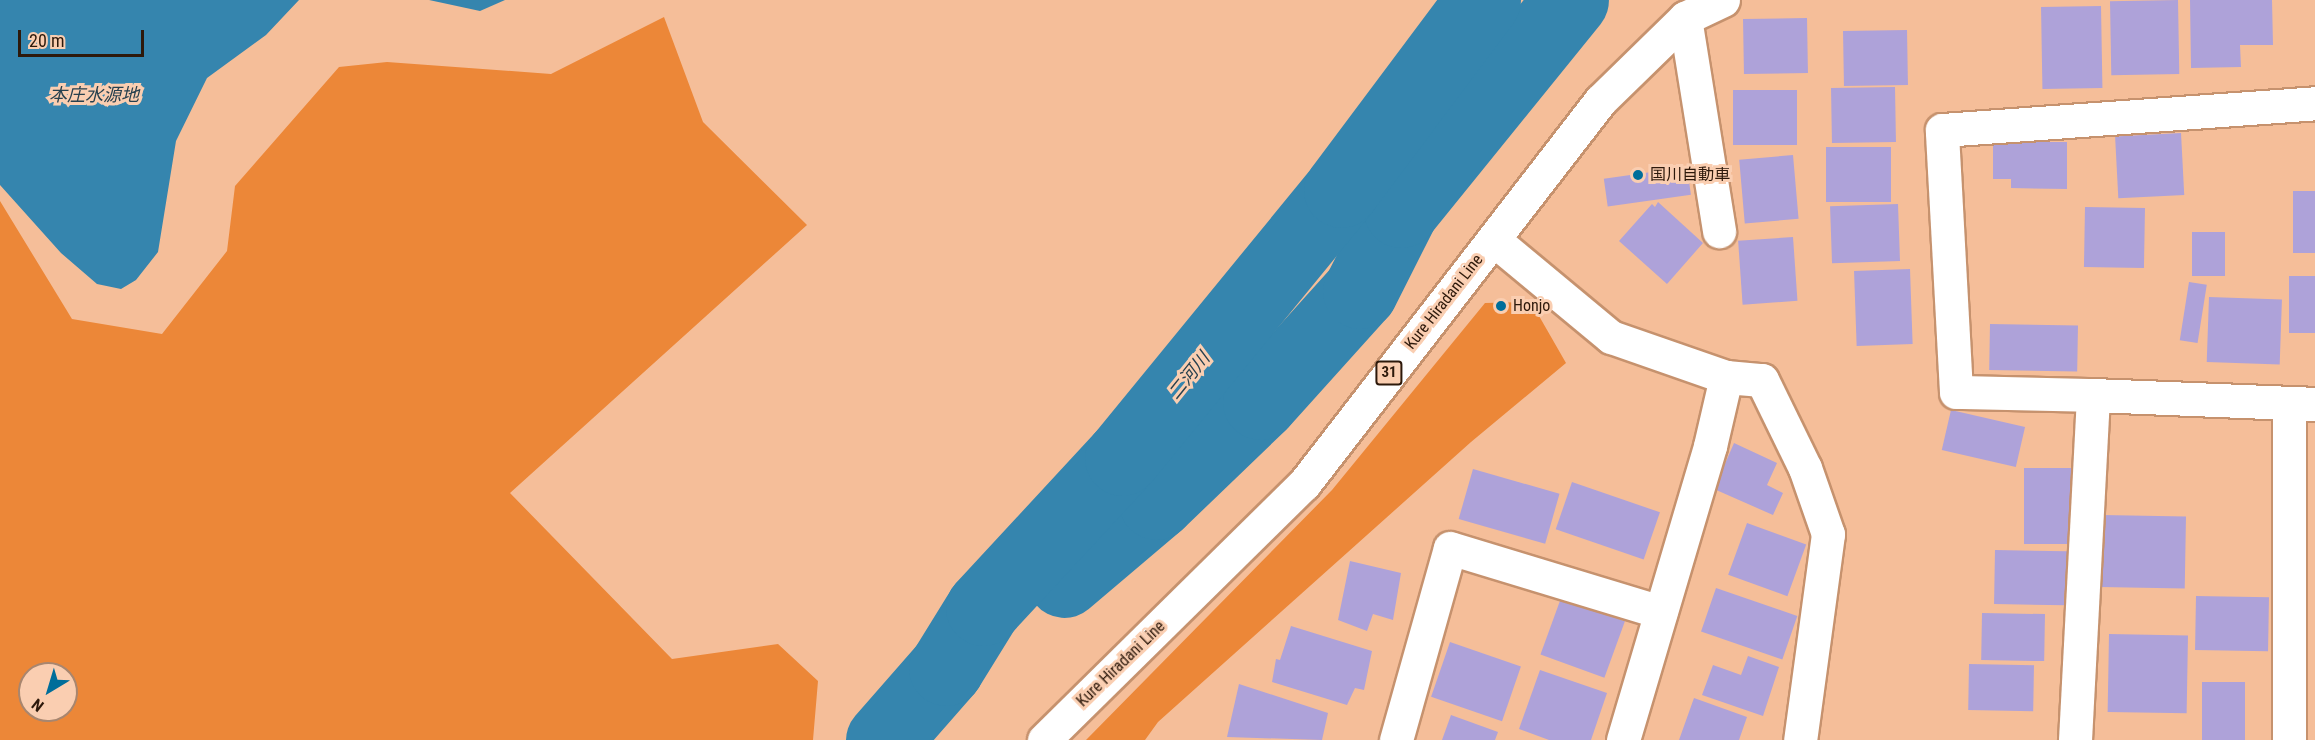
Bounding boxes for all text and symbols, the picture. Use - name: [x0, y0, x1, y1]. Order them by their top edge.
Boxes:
- scale bar: [21, 18, 147, 56]
- text: 20 m: [29, 30, 64, 51]
- water label: 本庄水源地: [49, 84, 139, 106]
- place label: 国川自動車: [1650, 165, 1730, 185]
- marker: 国川自動車: [1631, 168, 1645, 182]
- street label: Kure Hiradani Line: [1401, 251, 1487, 353]
- place label: Honjo: [1513, 296, 1550, 316]
- marker: Honjo: [1494, 299, 1508, 313]
- water label: 二河川: [1164, 348, 1214, 404]
- road number: 31: [1374, 361, 1404, 385]
- street label: Kure Hiradani Line: [1073, 617, 1169, 711]
- north arrow: [18, 662, 78, 722]
- text: N: [28, 695, 48, 716]

